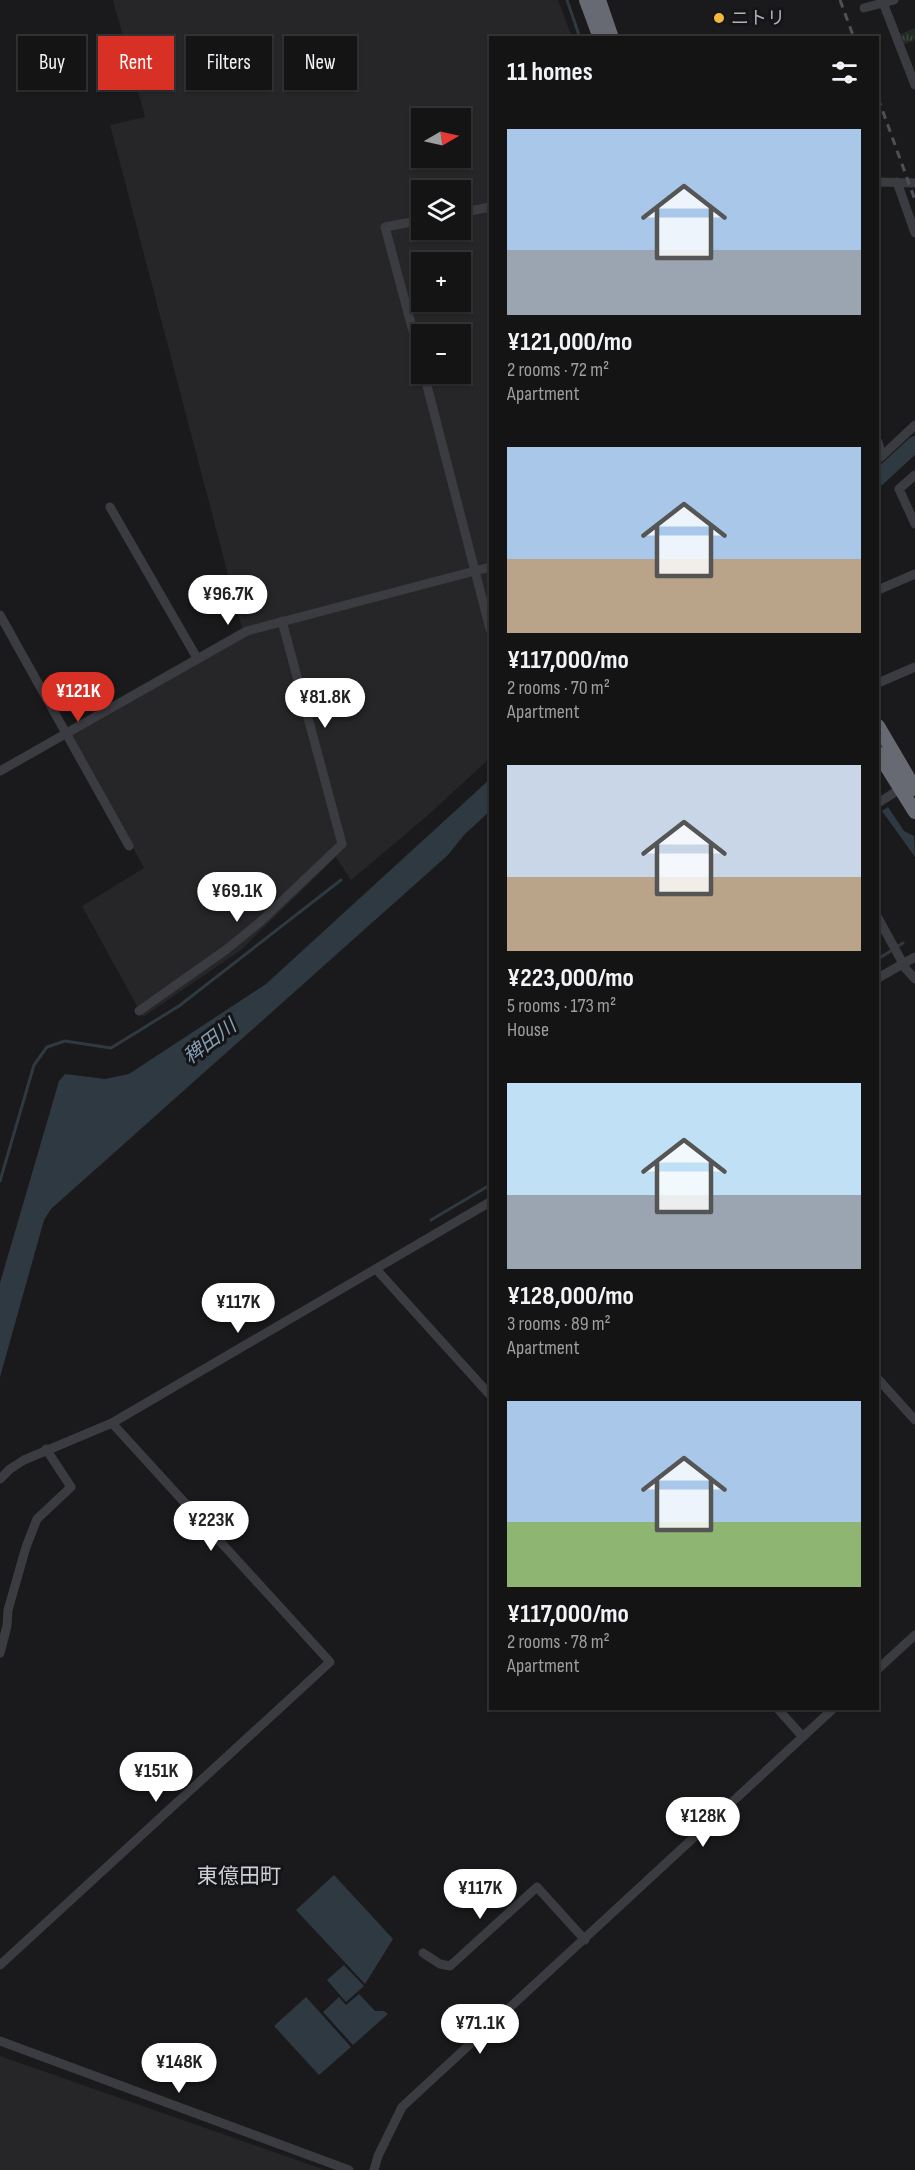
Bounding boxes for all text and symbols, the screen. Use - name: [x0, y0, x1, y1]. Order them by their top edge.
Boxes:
- place label: ニトリ: [731, 8, 785, 29]
- marker: ニトリ: [712, 11, 726, 25]
- chip: Buy: [18, 36, 86, 90]
- chip: Rent: [98, 36, 174, 90]
- chip: Filters: [186, 36, 272, 90]
- chip: New: [284, 36, 357, 90]
- icon: filters: [828, 56, 861, 89]
- text: 11 homes: [507, 57, 593, 88]
- north arrow: [411, 108, 471, 168]
- map controls: [411, 108, 471, 384]
- icon: home: [630, 168, 738, 276]
- button: layers: [411, 180, 471, 240]
- button: +: [411, 252, 471, 312]
- button: −: [411, 324, 471, 384]
- text: ¥121,000/mo: [507, 327, 632, 358]
- text: 2 rooms · 72 m²: [507, 358, 609, 382]
- text: Apartment: [507, 382, 580, 406]
- icon: home: [630, 486, 738, 594]
- pin: ¥96.7K: [179, 575, 277, 626]
- text: ¥96.7K: [202, 582, 254, 606]
- text: ¥117,000/mo: [507, 645, 629, 676]
- pin: ¥121K: [36, 672, 120, 723]
- text: 2 rooms · 70 m²: [507, 676, 610, 700]
- pin: ¥81.8K: [276, 678, 374, 729]
- text: ¥121K: [55, 679, 101, 703]
- text: ¥81.8K: [299, 685, 351, 709]
- text: Apartment: [507, 700, 580, 724]
- icon: home: [630, 804, 738, 912]
- pin: ¥69.1K: [188, 872, 286, 923]
- text: ¥69.1K: [211, 879, 263, 903]
- text: ¥223,000/mo: [507, 963, 634, 994]
- text: 5 rooms · 173 m²: [507, 994, 616, 1018]
- water label: 稗田川: [179, 1013, 243, 1070]
- text: House: [507, 1018, 549, 1042]
- icon: home: [630, 1122, 738, 1230]
- text: ¥128,000/mo: [507, 1281, 634, 1312]
- pin: ¥117K: [196, 1283, 280, 1334]
- text: ¥117K: [216, 1290, 260, 1314]
- text: 3 rooms · 89 m²: [507, 1312, 611, 1336]
- text: Apartment: [507, 1336, 580, 1360]
- icon: home: [630, 1440, 738, 1548]
- pin: ¥223K: [169, 1501, 253, 1552]
- text: ¥223K: [188, 1508, 234, 1532]
- text: ¥117,000/mo: [507, 1599, 629, 1630]
- text: 2 rooms · 78 m²: [507, 1630, 610, 1654]
- text: Apartment: [507, 1654, 580, 1678]
- pin: ¥151K: [114, 1752, 198, 1803]
- text: ¥151K: [134, 1759, 178, 1783]
- pin: ¥128K: [661, 1797, 745, 1848]
- text: ¥128K: [680, 1804, 726, 1828]
- district label: 東億田町: [197, 1864, 281, 1889]
- pin: ¥117K: [438, 1869, 522, 1920]
- text: ¥117K: [458, 1876, 502, 1900]
- pin: ¥71.1K: [431, 2004, 529, 2055]
- text: ¥71.1K: [455, 2011, 505, 2035]
- pin: ¥148K: [137, 2043, 221, 2094]
- text: ¥148K: [156, 2050, 202, 2074]

